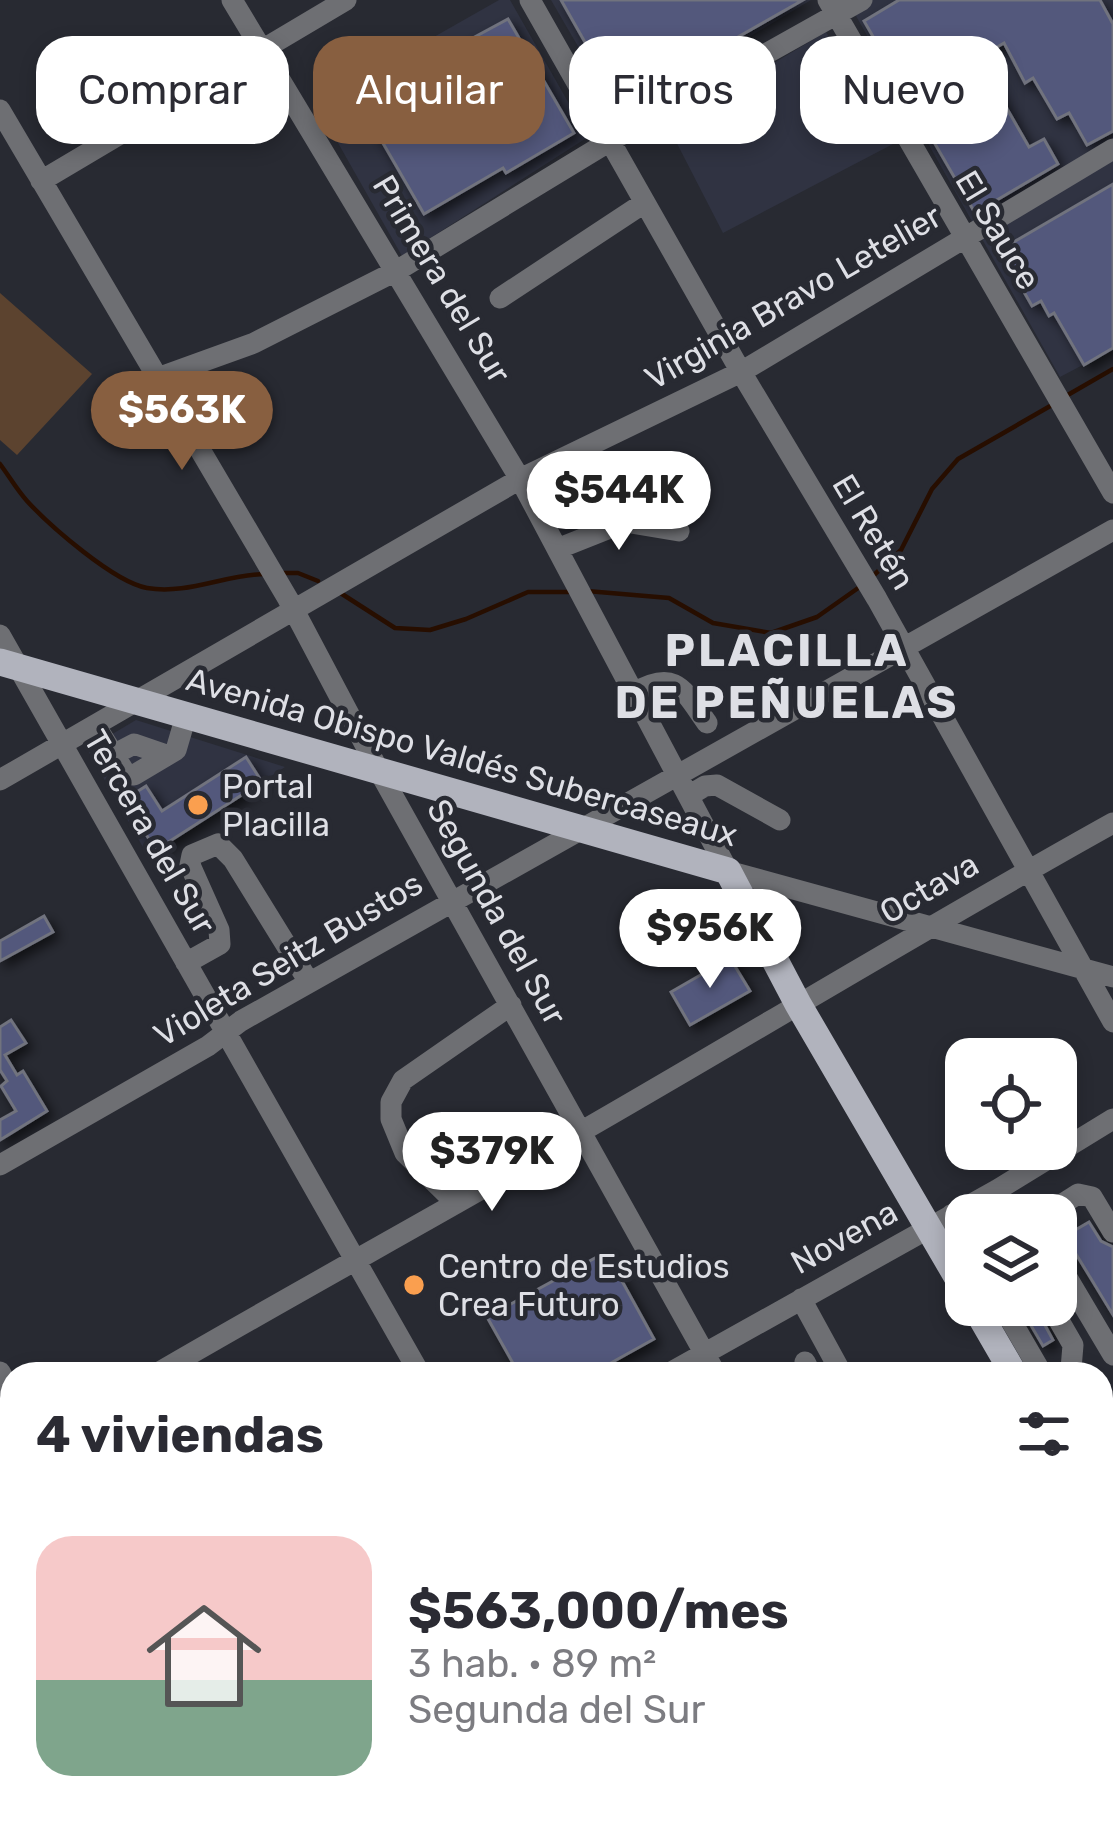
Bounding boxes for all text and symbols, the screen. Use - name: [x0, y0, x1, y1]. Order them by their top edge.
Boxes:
- chip: Comprar: [36, 36, 289, 144]
- chip: Alquilar: [313, 36, 545, 144]
- chip: Filtros: [569, 36, 776, 144]
- chip: Nuevo: [800, 36, 1008, 144]
- street label: El Sauce: [947, 164, 1049, 296]
- street label: Primera del Sur: [365, 168, 520, 390]
- street label: Virginia Bravo Letelier: [638, 196, 948, 398]
- pin: $563K: [98, 371, 266, 473]
- text: $563K: [118, 387, 246, 433]
- pin: $544K: [535, 451, 703, 553]
- text: $544K: [554, 467, 684, 513]
- street label: El Retén: [825, 467, 923, 597]
- district label: PLACILLA DE PEÑUELAS: [615, 624, 959, 729]
- street label: Avenida Obispo Valdés Subercaseaux: [182, 660, 742, 854]
- street label: Tercera del Sur: [76, 723, 224, 941]
- place label: Portal Placilla: [222, 767, 330, 844]
- marker: Portal Placilla: [185, 792, 211, 818]
- street label: Segunda del Sur: [419, 792, 575, 1032]
- street label: Octava: [873, 844, 985, 932]
- street label: Violeta Seitz Bustos: [147, 863, 429, 1055]
- pin: $956K: [626, 889, 794, 991]
- text: $956K: [646, 905, 774, 951]
- map controls: [945, 1038, 1077, 1326]
- button: locate: [945, 1038, 1077, 1170]
- pin: $379K: [408, 1112, 576, 1214]
- text: $379K: [430, 1128, 554, 1174]
- street label: Novena: [784, 1192, 904, 1282]
- button: layers: [945, 1194, 1077, 1326]
- place label: Centro de Estudios Crea Futuro: [438, 1247, 730, 1324]
- marker: Centro de Estudios Crea Futuro: [401, 1272, 427, 1298]
- icon: filters: [1011, 1401, 1077, 1467]
- text: 4 viviendas: [36, 1404, 324, 1465]
- text: $563,000/mes: [408, 1580, 789, 1641]
- icon: home: [132, 1584, 276, 1728]
- text: 3 hab. · 89 m²: [408, 1641, 656, 1687]
- text: Segunda del Sur: [408, 1687, 705, 1733]

